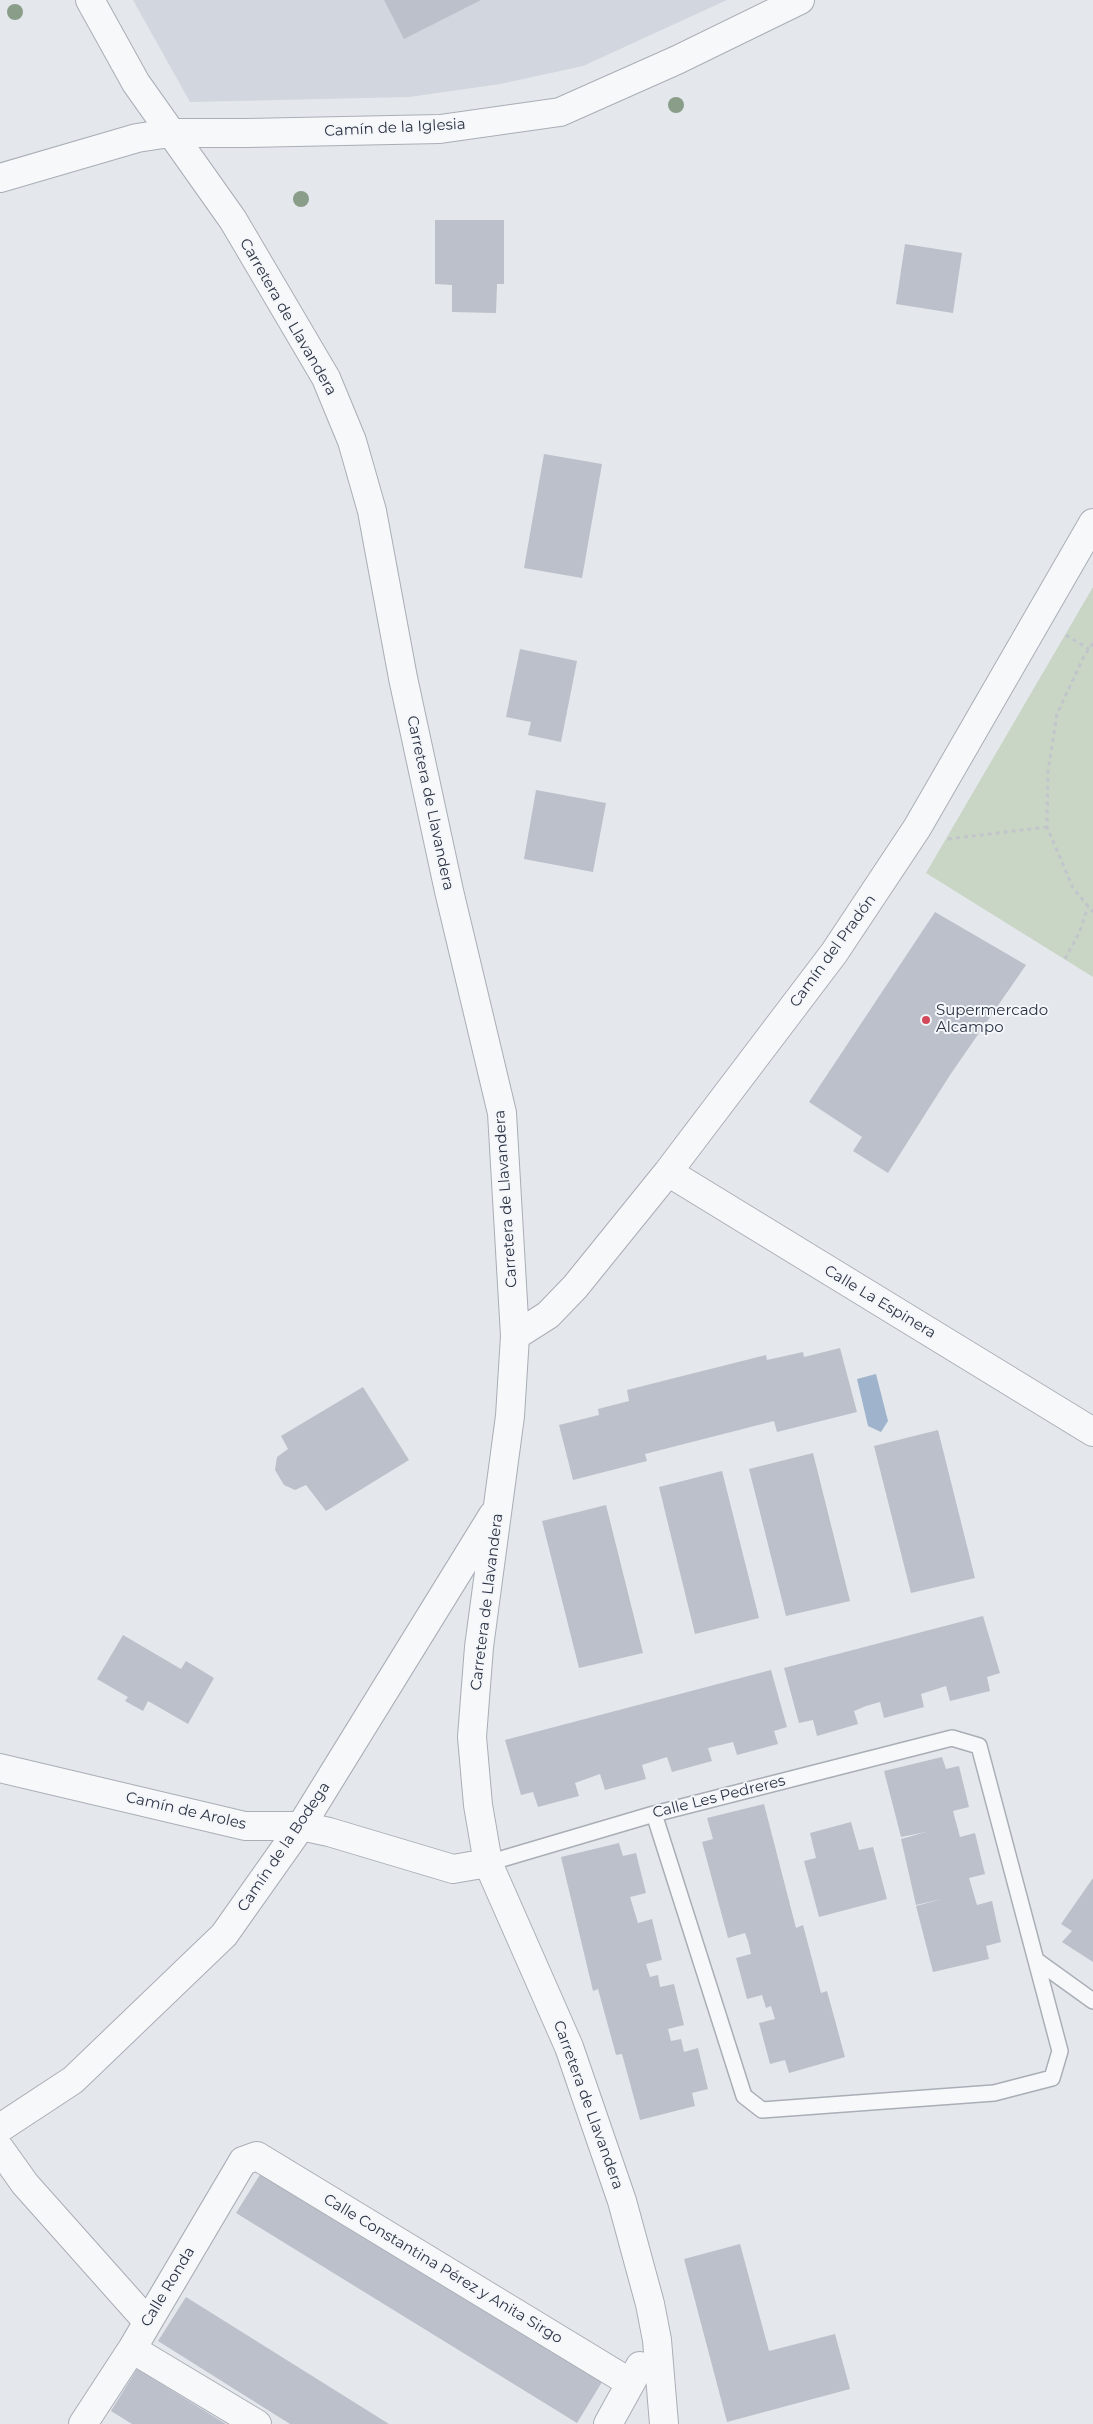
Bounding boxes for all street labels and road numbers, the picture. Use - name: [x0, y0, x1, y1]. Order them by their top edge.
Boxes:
- street label: Camín de la Iglesia: [324, 115, 466, 141]
- street label: Carretera de Llavandera: [236, 235, 340, 399]
- street label: Carretera de Llavandera: [403, 714, 457, 892]
- street label: Camín del Pradón: [786, 891, 880, 1011]
- street label: Carretera de Llavandera: [491, 1109, 521, 1289]
- street label: Calle La Espinera: [821, 1262, 939, 1342]
- street label: Carretera de Llavandera: [467, 1512, 507, 1692]
- street label: Calle Les Pedreres: [651, 1772, 787, 1822]
- street label: Camín de la Bodega: [234, 1779, 334, 1915]
- street label: Camín de Aroles: [124, 1788, 248, 1834]
- street label: Carretera de Llavandera: [549, 2018, 627, 2192]
- street label: Calle Constantina Pérez y Anita Sirgo: [320, 2190, 566, 2348]
- street label: Calle Ronda: [137, 2244, 199, 2330]

